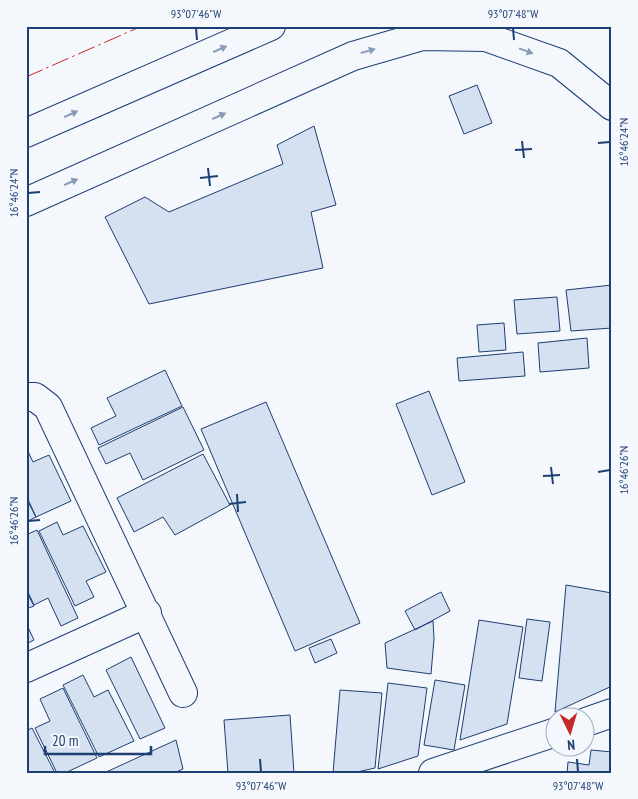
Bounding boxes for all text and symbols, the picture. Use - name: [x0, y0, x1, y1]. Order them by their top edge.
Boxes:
- text: 93°07'46"W: [171, 6, 221, 21]
- text: 93°07'48"W: [488, 6, 538, 21]
- one-way arrow: [213, 44, 227, 52]
- one-way arrow: [361, 47, 376, 55]
- one-way arrow: [519, 47, 534, 55]
- one-way arrow: [64, 109, 78, 117]
- one-way arrow: [212, 111, 226, 119]
- text: 16°46'24"N: [616, 118, 631, 166]
- text: 16°46'24"N: [6, 169, 21, 217]
- one-way arrow: [64, 177, 78, 185]
- text: 16°46'26"N: [616, 446, 631, 494]
- text: 16°46'26"N: [6, 497, 21, 545]
- north arrow: [546, 706, 596, 756]
- scale bar: [45, 724, 151, 756]
- text: 20 m: [52, 731, 78, 750]
- text: N: [567, 736, 576, 754]
- text: 93°07'46"W: [236, 778, 286, 793]
- text: 93°07'48"W: [553, 778, 603, 793]

